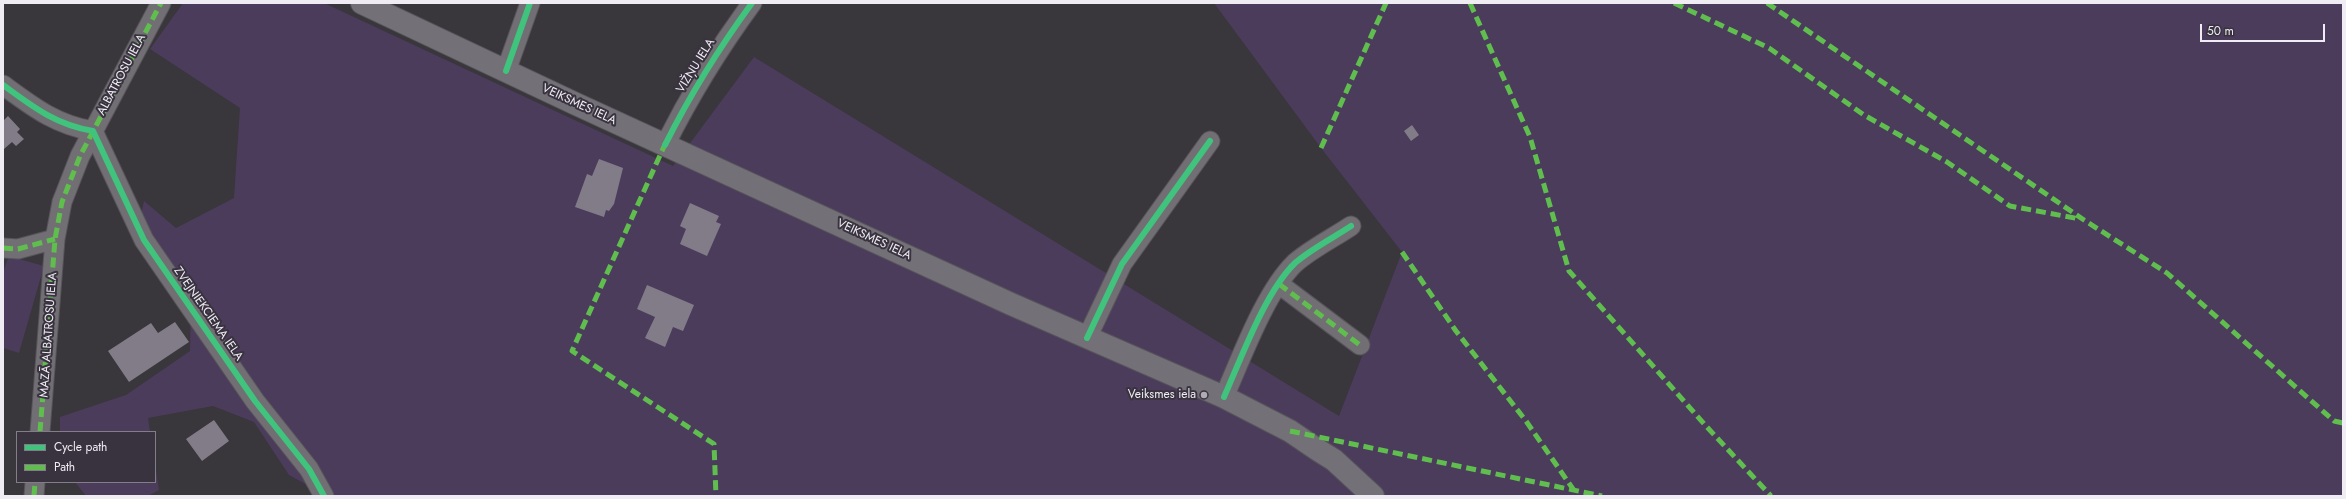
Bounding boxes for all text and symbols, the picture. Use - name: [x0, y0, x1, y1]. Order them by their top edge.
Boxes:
- scale bar: [2202, 16, 2327, 42]
- text: 50 m: [2207, 22, 2234, 40]
- street label: ALBATROSU IELA: [95, 32, 149, 118]
- street label: VIŽŅU IELA: [674, 36, 718, 96]
- street label: VEIKSMES IELA: [539, 81, 619, 129]
- street label: VEIKSMES IELA: [834, 216, 914, 264]
- street label: ZVEJNIEKCIEMA IELA: [170, 264, 246, 364]
- street label: MAZĀ ALBATROSU IELA: [37, 272, 61, 398]
- place label: Veiksmes iela: [1128, 388, 1196, 402]
- marker: Veiksmes iela: [1199, 390, 1209, 400]
- legend: [16, 431, 156, 483]
- text: Cycle path: [54, 438, 107, 456]
- text: Path: [54, 458, 75, 476]

